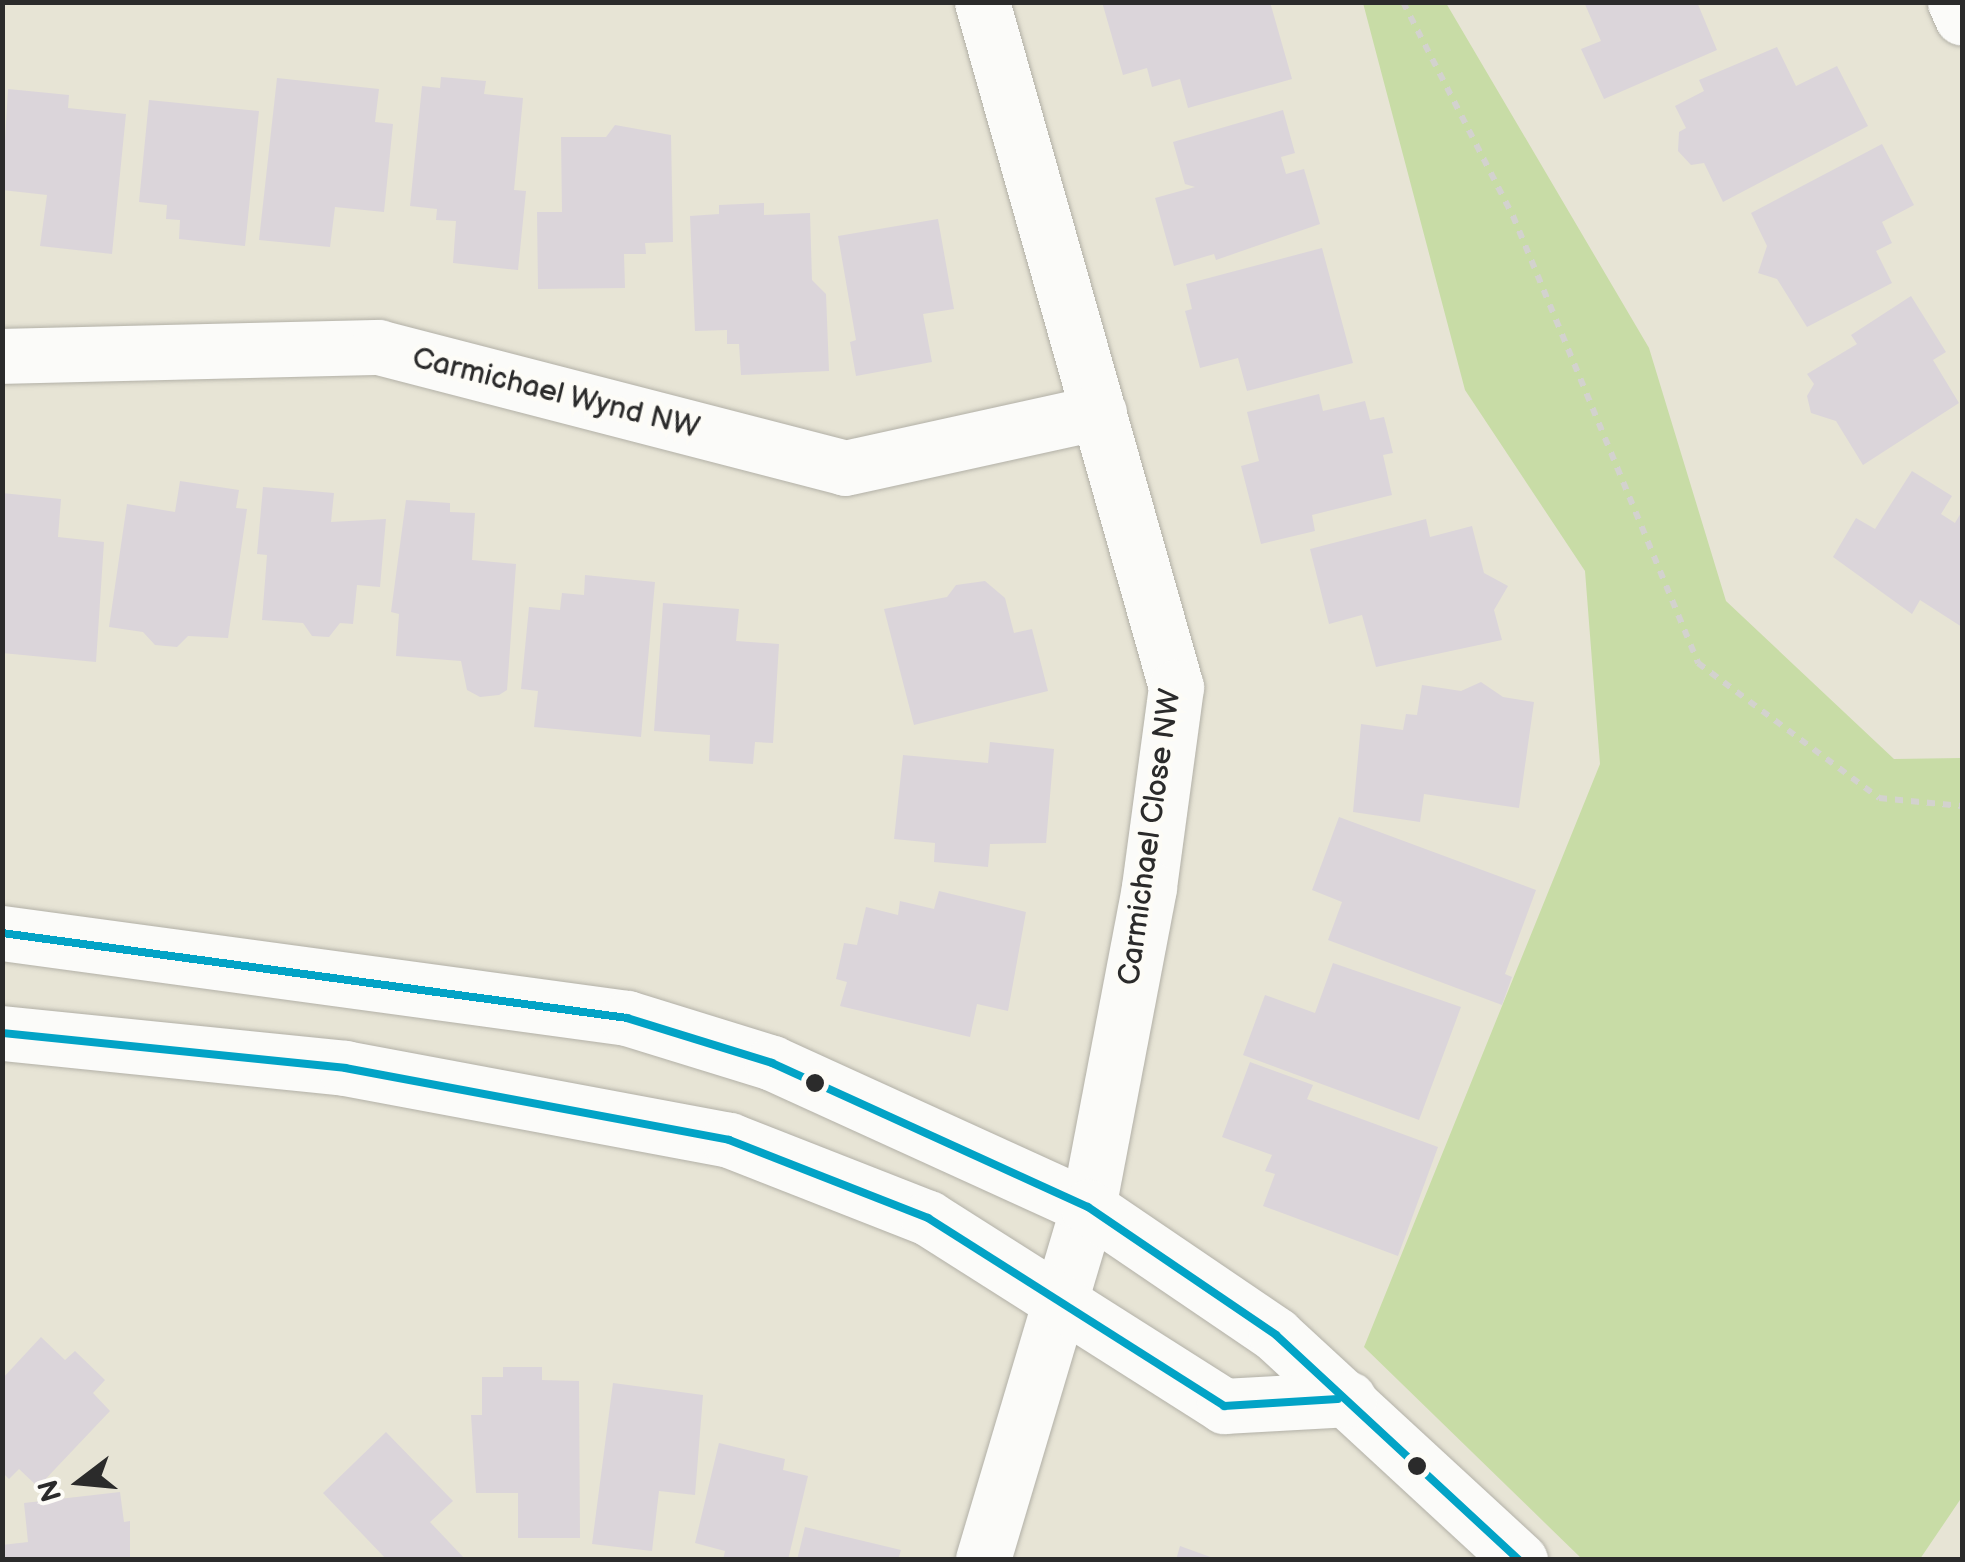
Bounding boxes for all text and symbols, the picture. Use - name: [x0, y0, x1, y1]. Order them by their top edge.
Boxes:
- street label: Carmichael Wynd NW: [408, 340, 704, 446]
- street label: Carmichael Close NW: [1111, 687, 1189, 987]
- unlabelled marker: [805, 1073, 825, 1093]
- north arrow: [30, 1432, 130, 1532]
- unlabelled marker: [1407, 1456, 1427, 1476]
- text: N: [32, 1476, 69, 1505]

